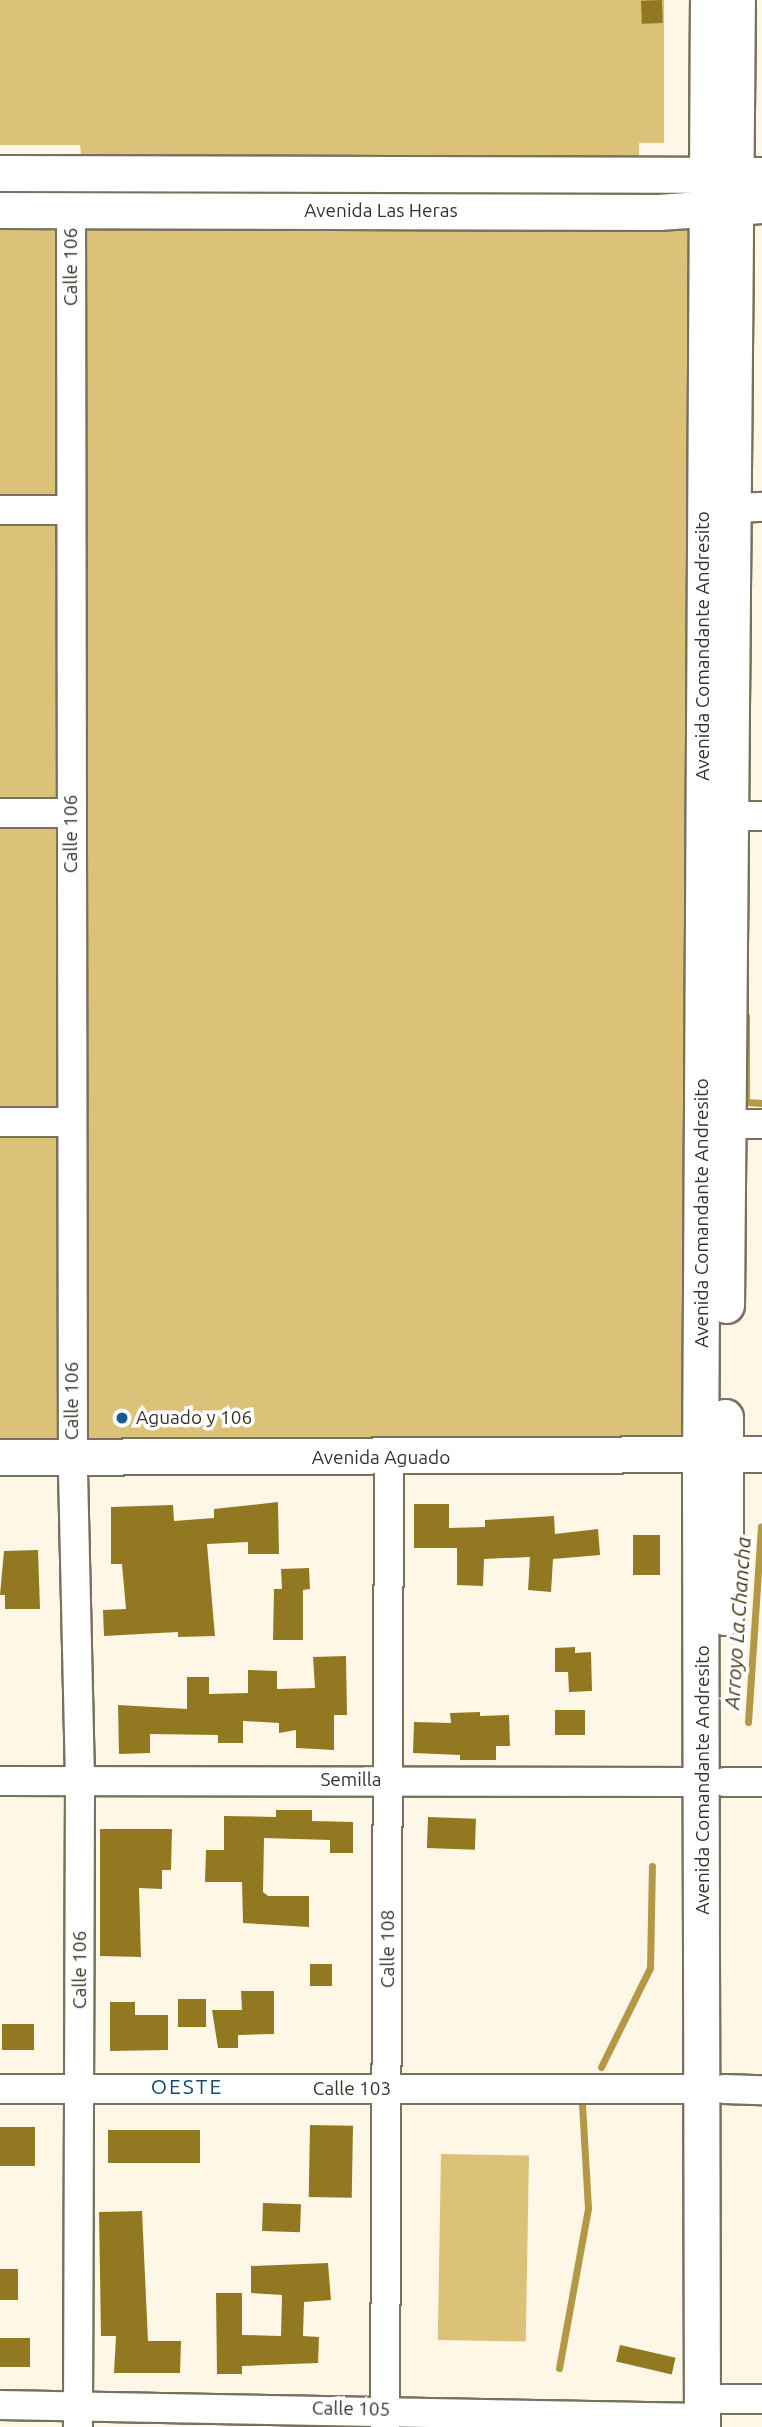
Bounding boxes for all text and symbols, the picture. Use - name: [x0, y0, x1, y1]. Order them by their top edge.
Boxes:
- street label: Avenida Las Heras: [304, 200, 458, 222]
- street label: Calle 106: [60, 228, 82, 306]
- street label: Avenida Comandante Andresito: [692, 511, 714, 781]
- street label: Calle 106: [60, 795, 82, 873]
- street label: Avenida Comandante Andresito: [691, 1078, 713, 1348]
- street label: Calle 106: [61, 1362, 83, 1440]
- place label: Aguado y 106: [136, 1407, 252, 1429]
- marker: Aguado y 106: [114, 1410, 130, 1426]
- street label: Avenida Aguado: [312, 1447, 450, 1469]
- water label: Arroyo La Chancha: [718, 1536, 756, 1710]
- street label: Avenida Comandante Andresito: [692, 1645, 714, 1915]
- street label: Semilla: [320, 1769, 382, 1791]
- street label: Calle 108: [377, 1910, 399, 1988]
- street label: Calle 106: [69, 1931, 91, 2009]
- district label: OESTE: [151, 2073, 223, 2099]
- street label: Calle 103: [313, 2078, 391, 2100]
- street label: Calle 105: [312, 2397, 390, 2421]

